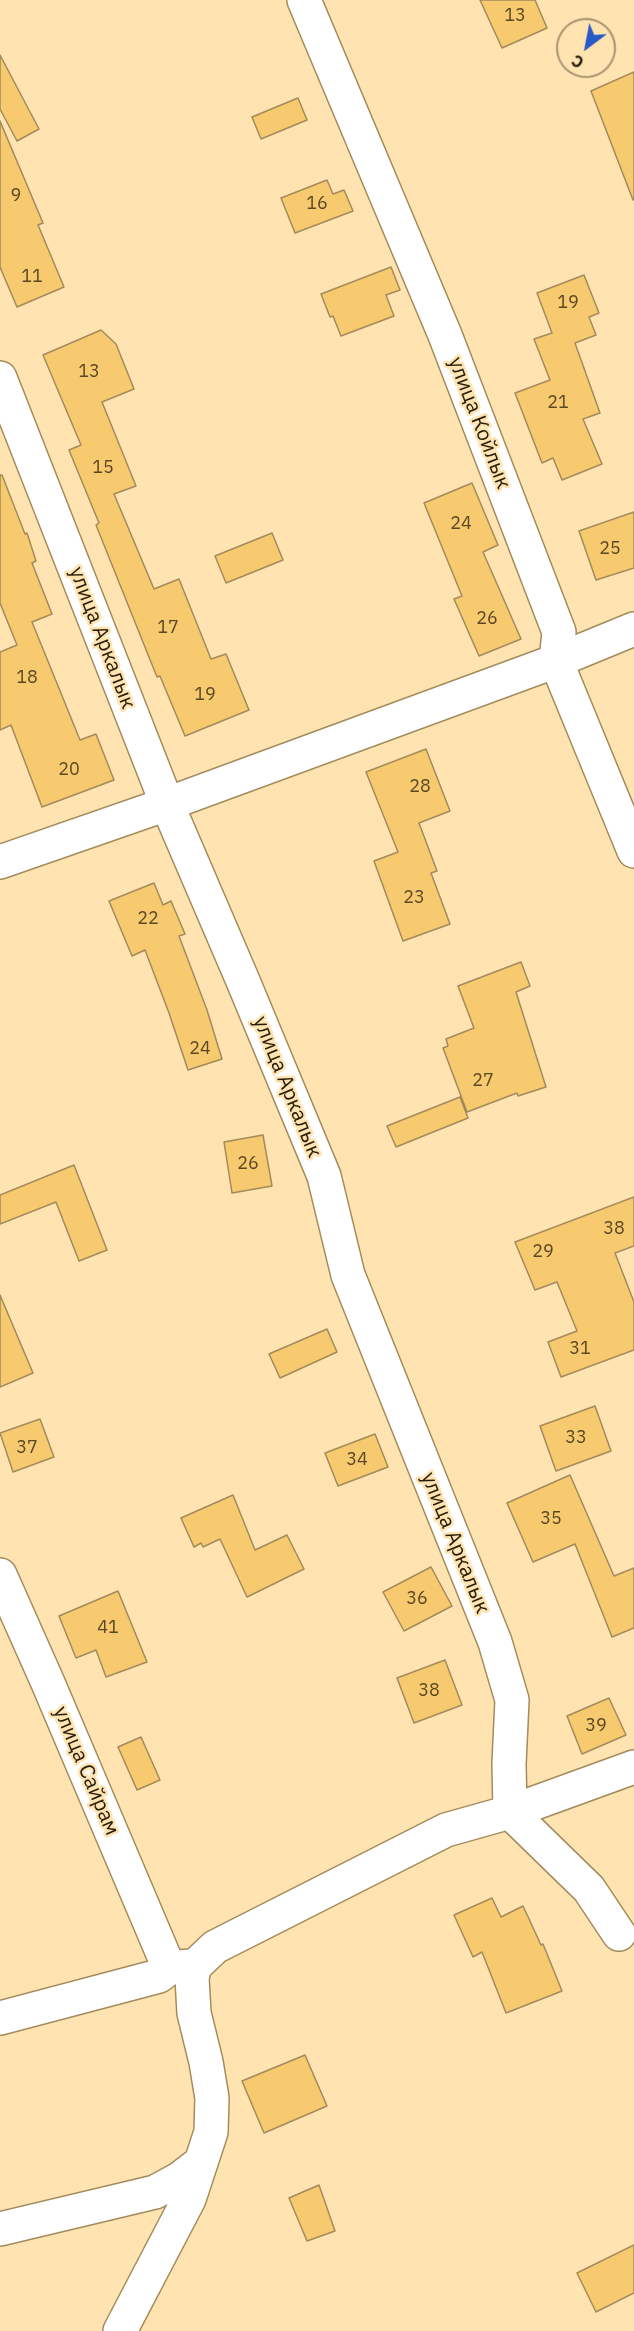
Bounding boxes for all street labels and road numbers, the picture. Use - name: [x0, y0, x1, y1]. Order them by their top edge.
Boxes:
- street label: улица Койлык: [442, 353, 516, 493]
- street label: улица Аркалык: [63, 563, 141, 713]
- street label: улица Аркалык: [247, 1013, 327, 1161]
- street label: улица Аркалык: [415, 1469, 495, 1617]
- street label: улица Сайрам: [47, 1703, 125, 1839]

